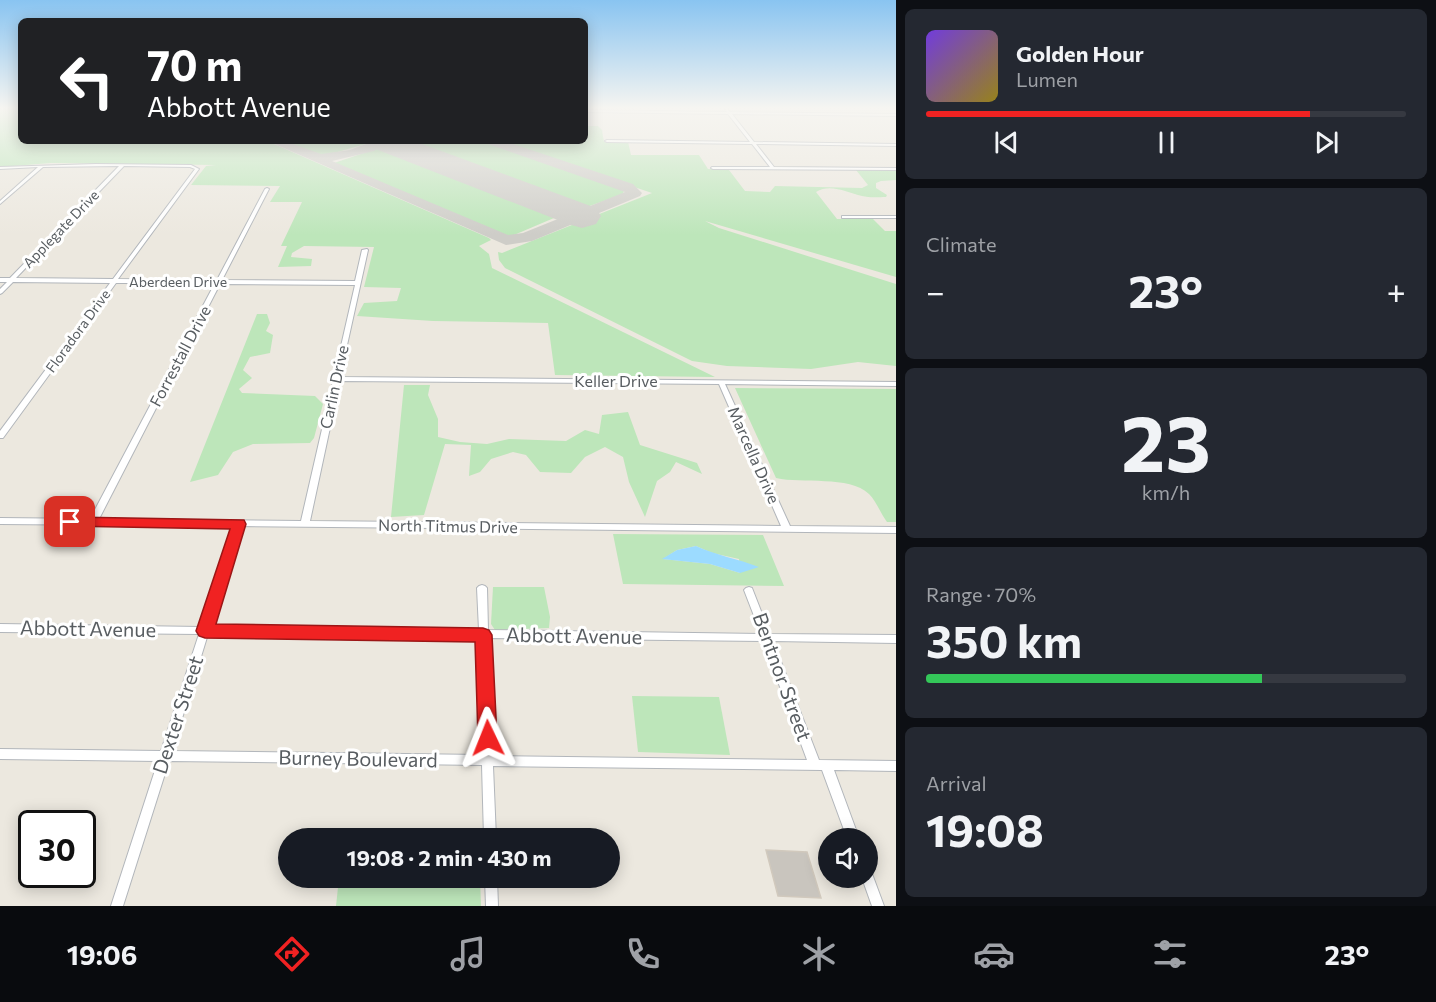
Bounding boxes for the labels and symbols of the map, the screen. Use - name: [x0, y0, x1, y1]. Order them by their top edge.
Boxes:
- street label: Applegate Drive: [19, 186, 102, 271]
- street label: Aberdeen Drive: [129, 273, 227, 290]
- street label: Floradora Drive: [42, 286, 113, 376]
- street label: Forrestall Drive: [145, 302, 214, 409]
- street label: Carlin Drive: [315, 343, 352, 430]
- street label: Keller Drive: [574, 371, 658, 390]
- street label: Marcella Drive: [725, 403, 784, 506]
- pin: [44, 496, 95, 547]
- street label: North Titmus Drive: [378, 515, 518, 536]
- street label: Bentnor Street: [749, 609, 817, 744]
- street label: Abbott Avenue: [20, 615, 156, 641]
- street label: Abbott Avenue: [506, 622, 642, 648]
- street label: Dexter Street: [147, 653, 207, 777]
- position arrow: [456, 706, 520, 770]
- street label: Burney Boulevard: [278, 745, 438, 771]
- speed limit sign: 30: [18, 810, 96, 888]

